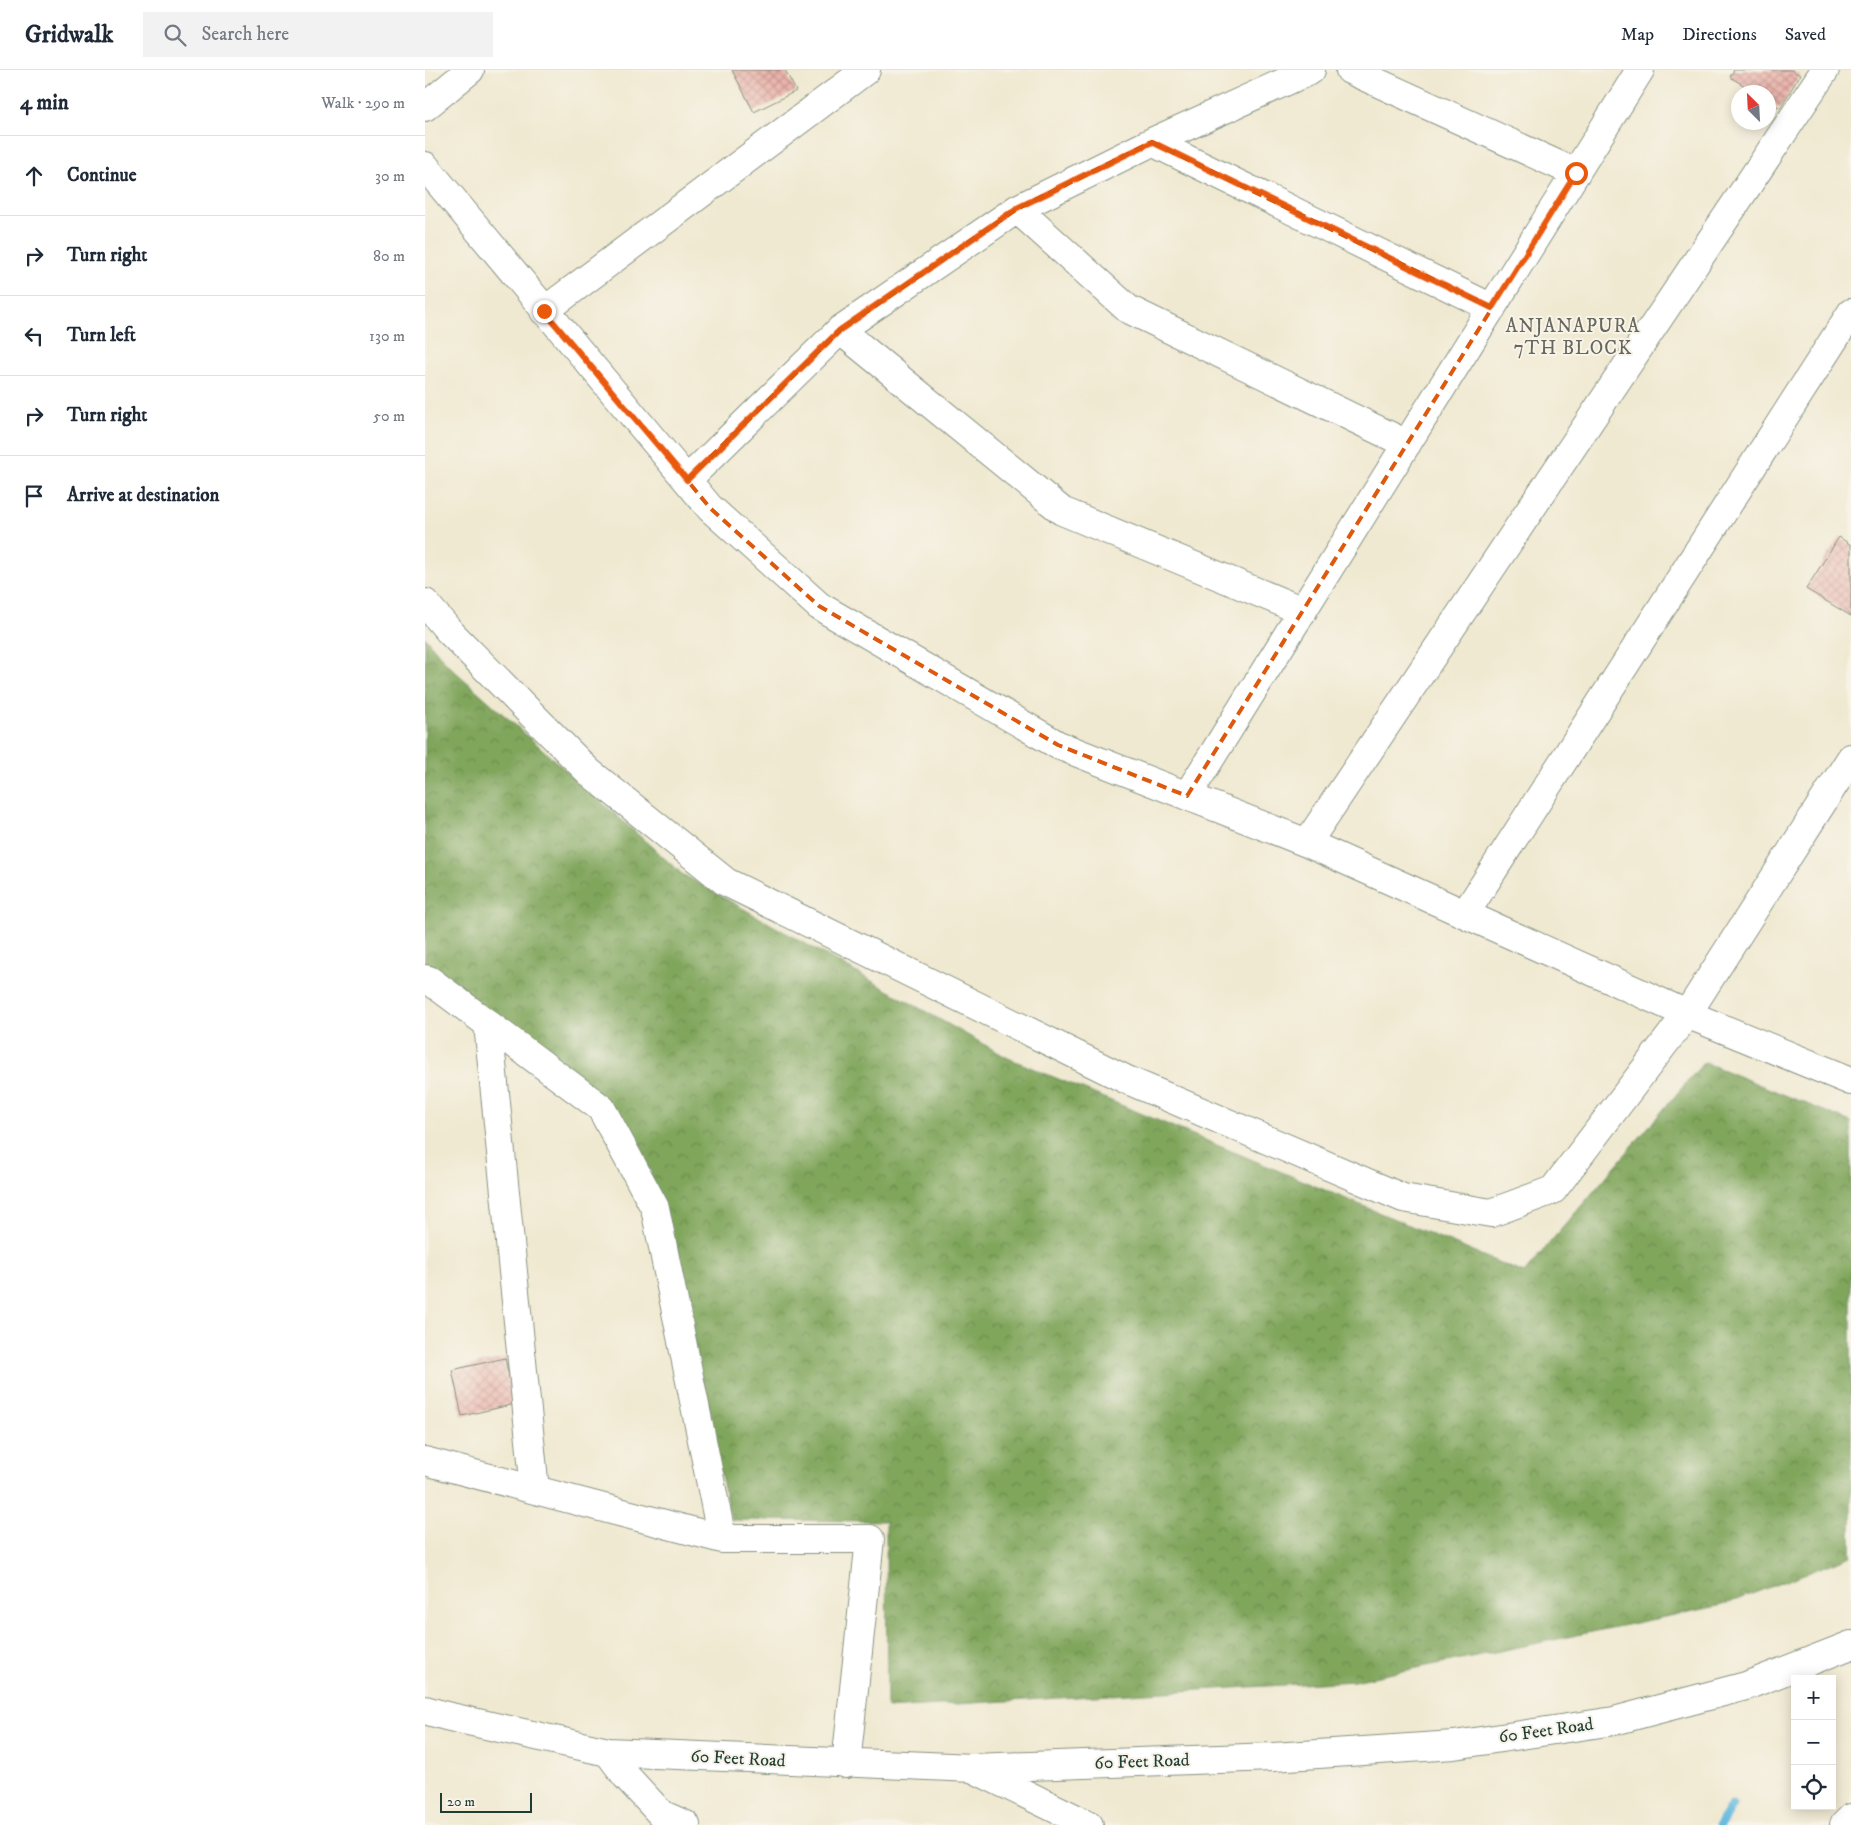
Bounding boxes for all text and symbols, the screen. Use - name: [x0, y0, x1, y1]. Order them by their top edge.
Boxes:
- search box: [143, 12, 493, 57]
- text: Gridwalk: [25, 20, 113, 50]
- icon: search: [161, 21, 189, 49]
- text: Search here: [201, 23, 289, 46]
- text: Map: [1621, 24, 1654, 46]
- text: Directions: [1682, 24, 1757, 46]
- text: Saved: [1785, 24, 1826, 46]
- north arrow: [1731, 85, 1776, 130]
- text: 4 min: [20, 90, 69, 116]
- text: Walk · 290 m: [321, 93, 405, 113]
- icon: ahead: [20, 162, 48, 190]
- route start: [1565, 162, 1588, 185]
- text: Continue: [67, 164, 137, 187]
- text: 30 m: [375, 166, 405, 186]
- icon: right: [20, 242, 48, 270]
- text: Turn right: [67, 244, 147, 267]
- text: 80 m: [373, 246, 405, 266]
- route end: [533, 300, 556, 323]
- district label: ANJANAPURA 7TH BLOCK: [1506, 315, 1640, 360]
- icon: left: [20, 322, 48, 350]
- text: Turn left: [67, 324, 136, 347]
- text: 130 m: [369, 326, 405, 346]
- icon: right: [20, 402, 48, 430]
- text: Turn right: [67, 404, 147, 427]
- text: 50 m: [373, 406, 405, 426]
- icon: arrive: [20, 482, 48, 510]
- text: Arrive at destination: [67, 484, 219, 507]
- map controls: [1791, 1675, 1836, 1810]
- button: +: [1791, 1675, 1836, 1720]
- street label: 60 Feet Road: [1497, 1713, 1595, 1749]
- button: −: [1791, 1720, 1836, 1765]
- street label: 60 Feet Road: [690, 1746, 786, 1772]
- street label: 60 Feet Road: [1094, 1749, 1190, 1775]
- button: locate: [1791, 1765, 1836, 1810]
- scale bar: [440, 1790, 533, 1813]
- text: 20 m: [447, 1793, 475, 1811]

